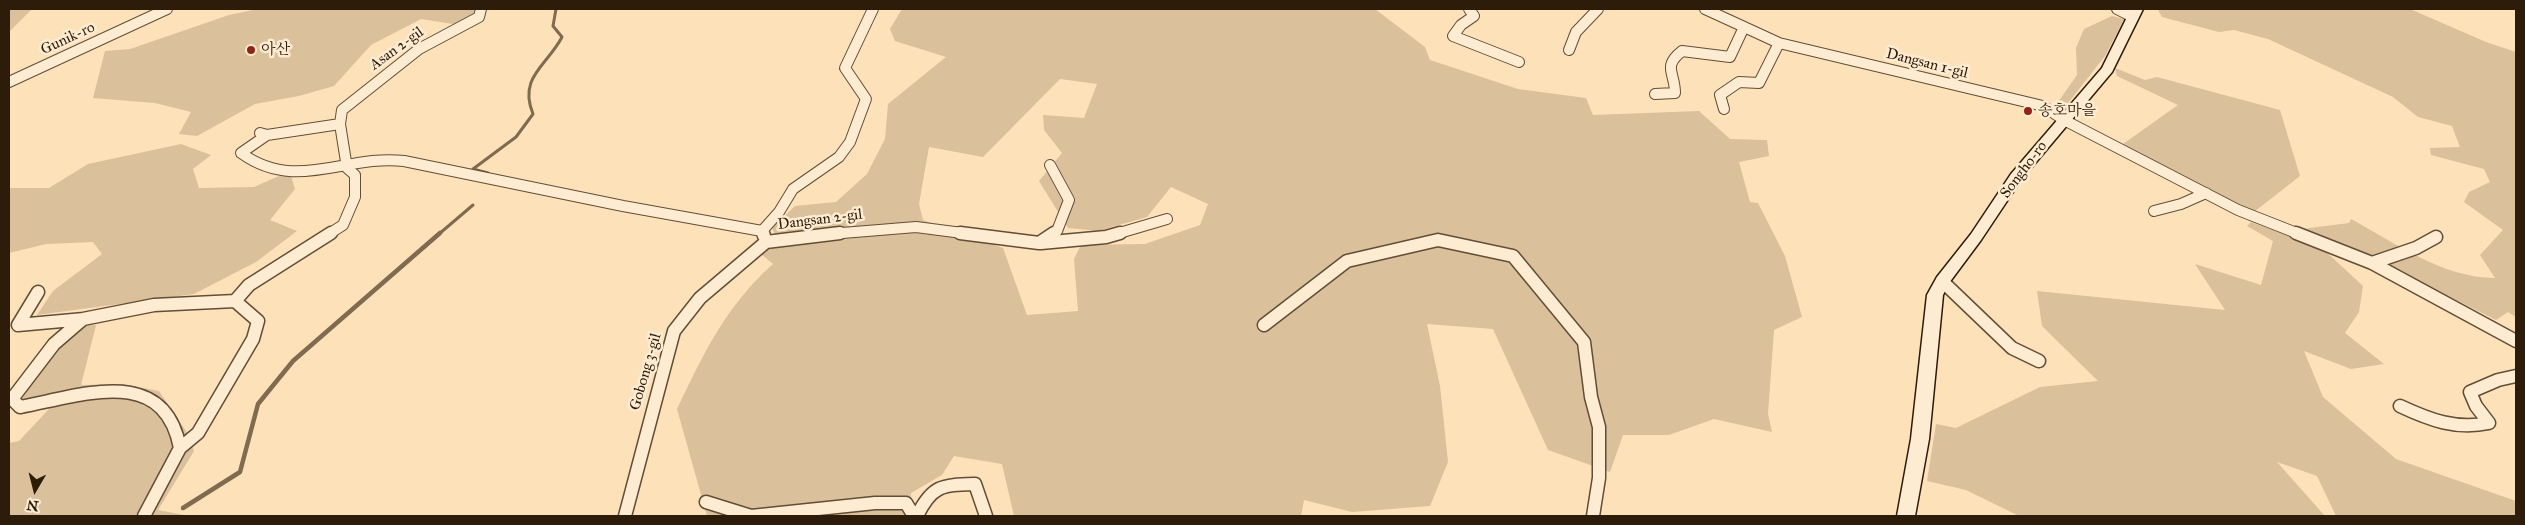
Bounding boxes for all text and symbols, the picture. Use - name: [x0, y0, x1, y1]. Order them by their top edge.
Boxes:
- street label: Gunik-ro: [38, 19, 98, 59]
- street label: Asan 2-gil: [367, 24, 427, 74]
- place label: 아산: [261, 41, 290, 59]
- marker: 아산: [245, 44, 257, 56]
- street label: Dangsan 1-gil: [1884, 45, 1970, 83]
- place label: 송호마을: [2038, 102, 2096, 120]
- marker: 송호마을: [2022, 105, 2034, 117]
- street label: Songho-ro: [1997, 138, 2051, 202]
- street label: Dangsan 2-gil: [777, 206, 863, 234]
- street label: Gobong 3-gil: [626, 331, 666, 413]
- north arrow: [10, 465, 60, 515]
- text: N: [26, 496, 40, 515]

